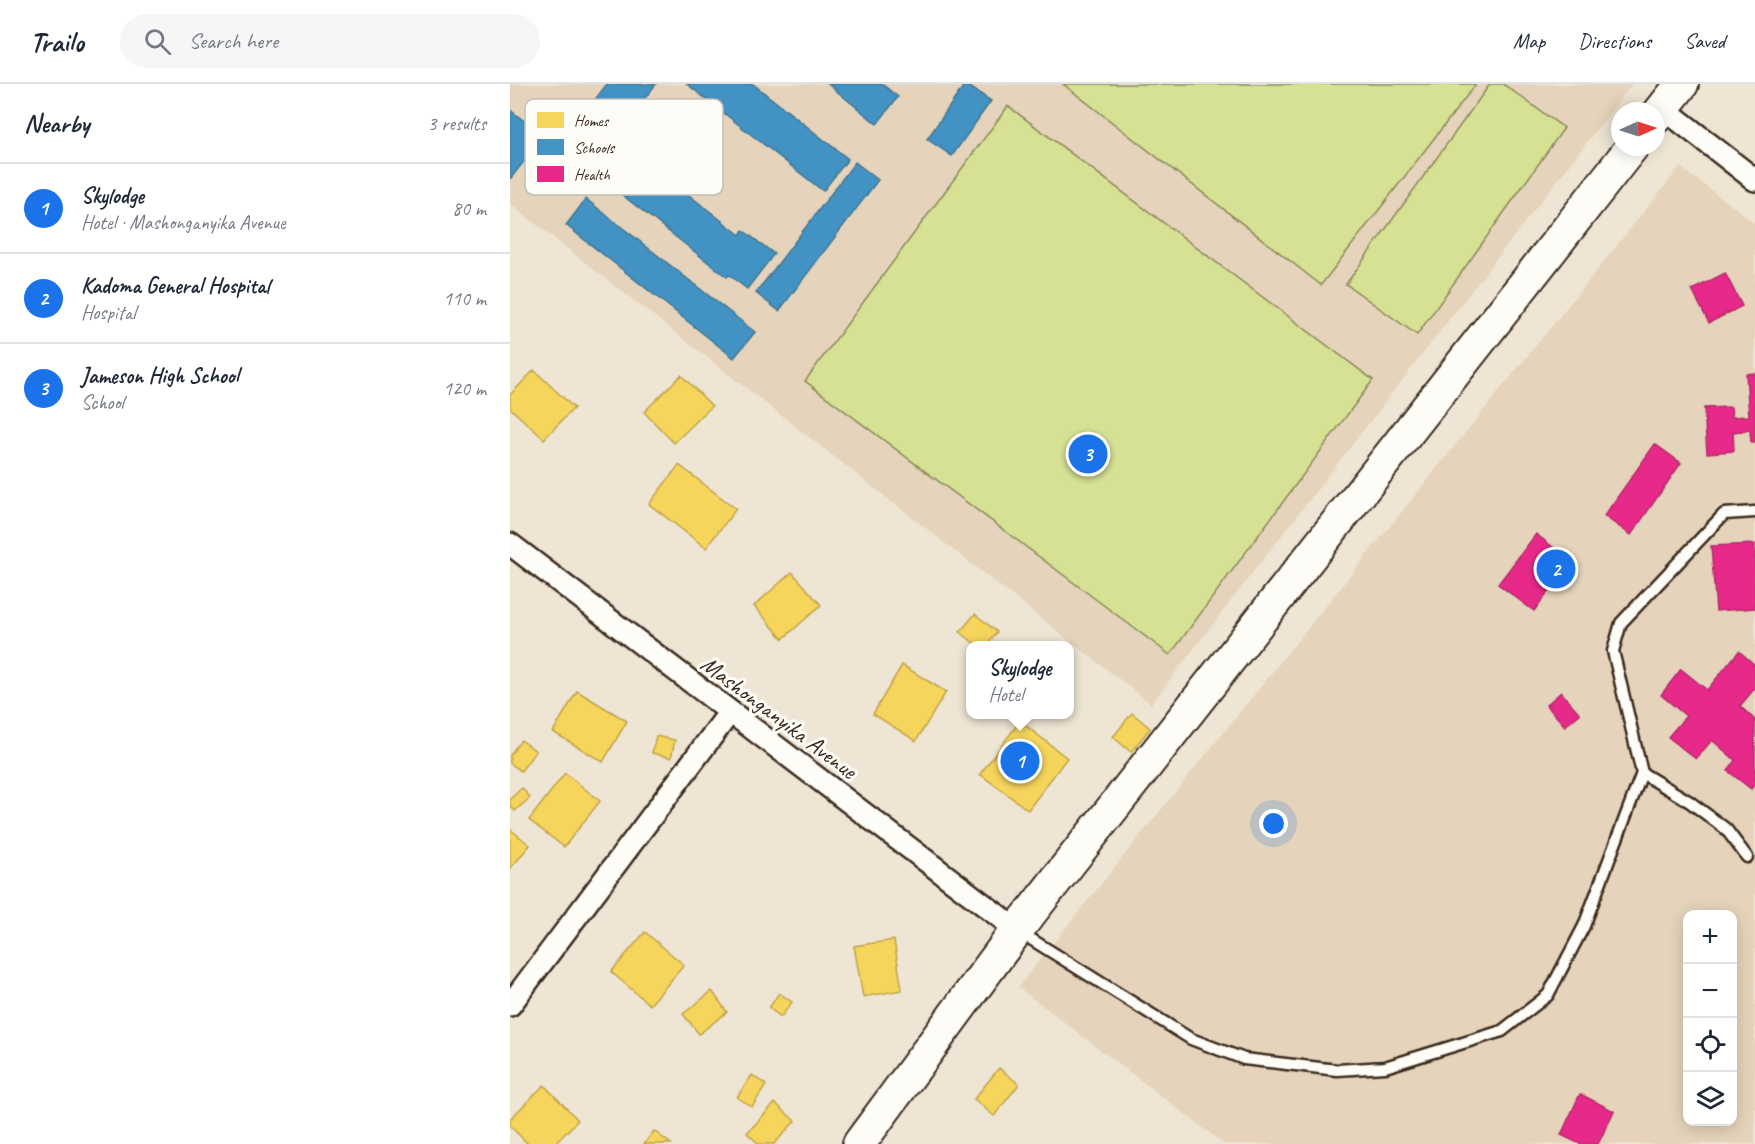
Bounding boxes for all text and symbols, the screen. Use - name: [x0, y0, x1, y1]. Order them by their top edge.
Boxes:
- search box: [120, 14, 540, 68]
- text: Trailo: [30, 24, 84, 59]
- icon: search: [141, 25, 174, 58]
- text: Search here: [189, 27, 278, 55]
- text: Map: [1513, 28, 1545, 54]
- text: Directions: [1578, 28, 1651, 54]
- text: Saved: [1684, 28, 1725, 54]
- legend: [525, 99, 723, 195]
- north arrow: [1611, 102, 1665, 156]
- text: Nearby: [24, 107, 89, 140]
- text: 3 results: [427, 111, 486, 136]
- text: Homes: [574, 111, 610, 131]
- text: Schools: [574, 138, 615, 158]
- text: Health: [574, 165, 611, 185]
- text: Skylodge: [81, 182, 144, 210]
- text: 1: [39, 196, 48, 221]
- text: 80 m: [452, 196, 486, 221]
- text: Hotel · Mashonganyika Avenue: [81, 210, 285, 235]
- text: Kadoma General Hospital: [81, 272, 269, 300]
- text: 2: [39, 286, 48, 311]
- text: 110 m: [443, 286, 486, 311]
- text: Hospital: [81, 300, 136, 325]
- text: Jameson High School: [81, 362, 239, 390]
- text: 3: [39, 376, 48, 401]
- text: 120 m: [443, 376, 486, 401]
- text: School: [81, 390, 124, 415]
- pin: 3: [1068, 432, 1108, 476]
- pin: 2: [1536, 546, 1576, 592]
- popup: [966, 641, 1074, 719]
- street label: Mashonganyika Avenue: [695, 649, 865, 787]
- text: Skylodge: [989, 654, 1051, 682]
- text: Hotel: [989, 682, 1023, 707]
- pin: 1: [1000, 738, 1040, 784]
- your location: [1259, 809, 1288, 838]
- map controls: [1683, 910, 1737, 1126]
- button: +: [1683, 910, 1737, 964]
- button: −: [1683, 964, 1737, 1018]
- button: locate: [1683, 1018, 1737, 1072]
- button: layers: [1683, 1072, 1737, 1126]

